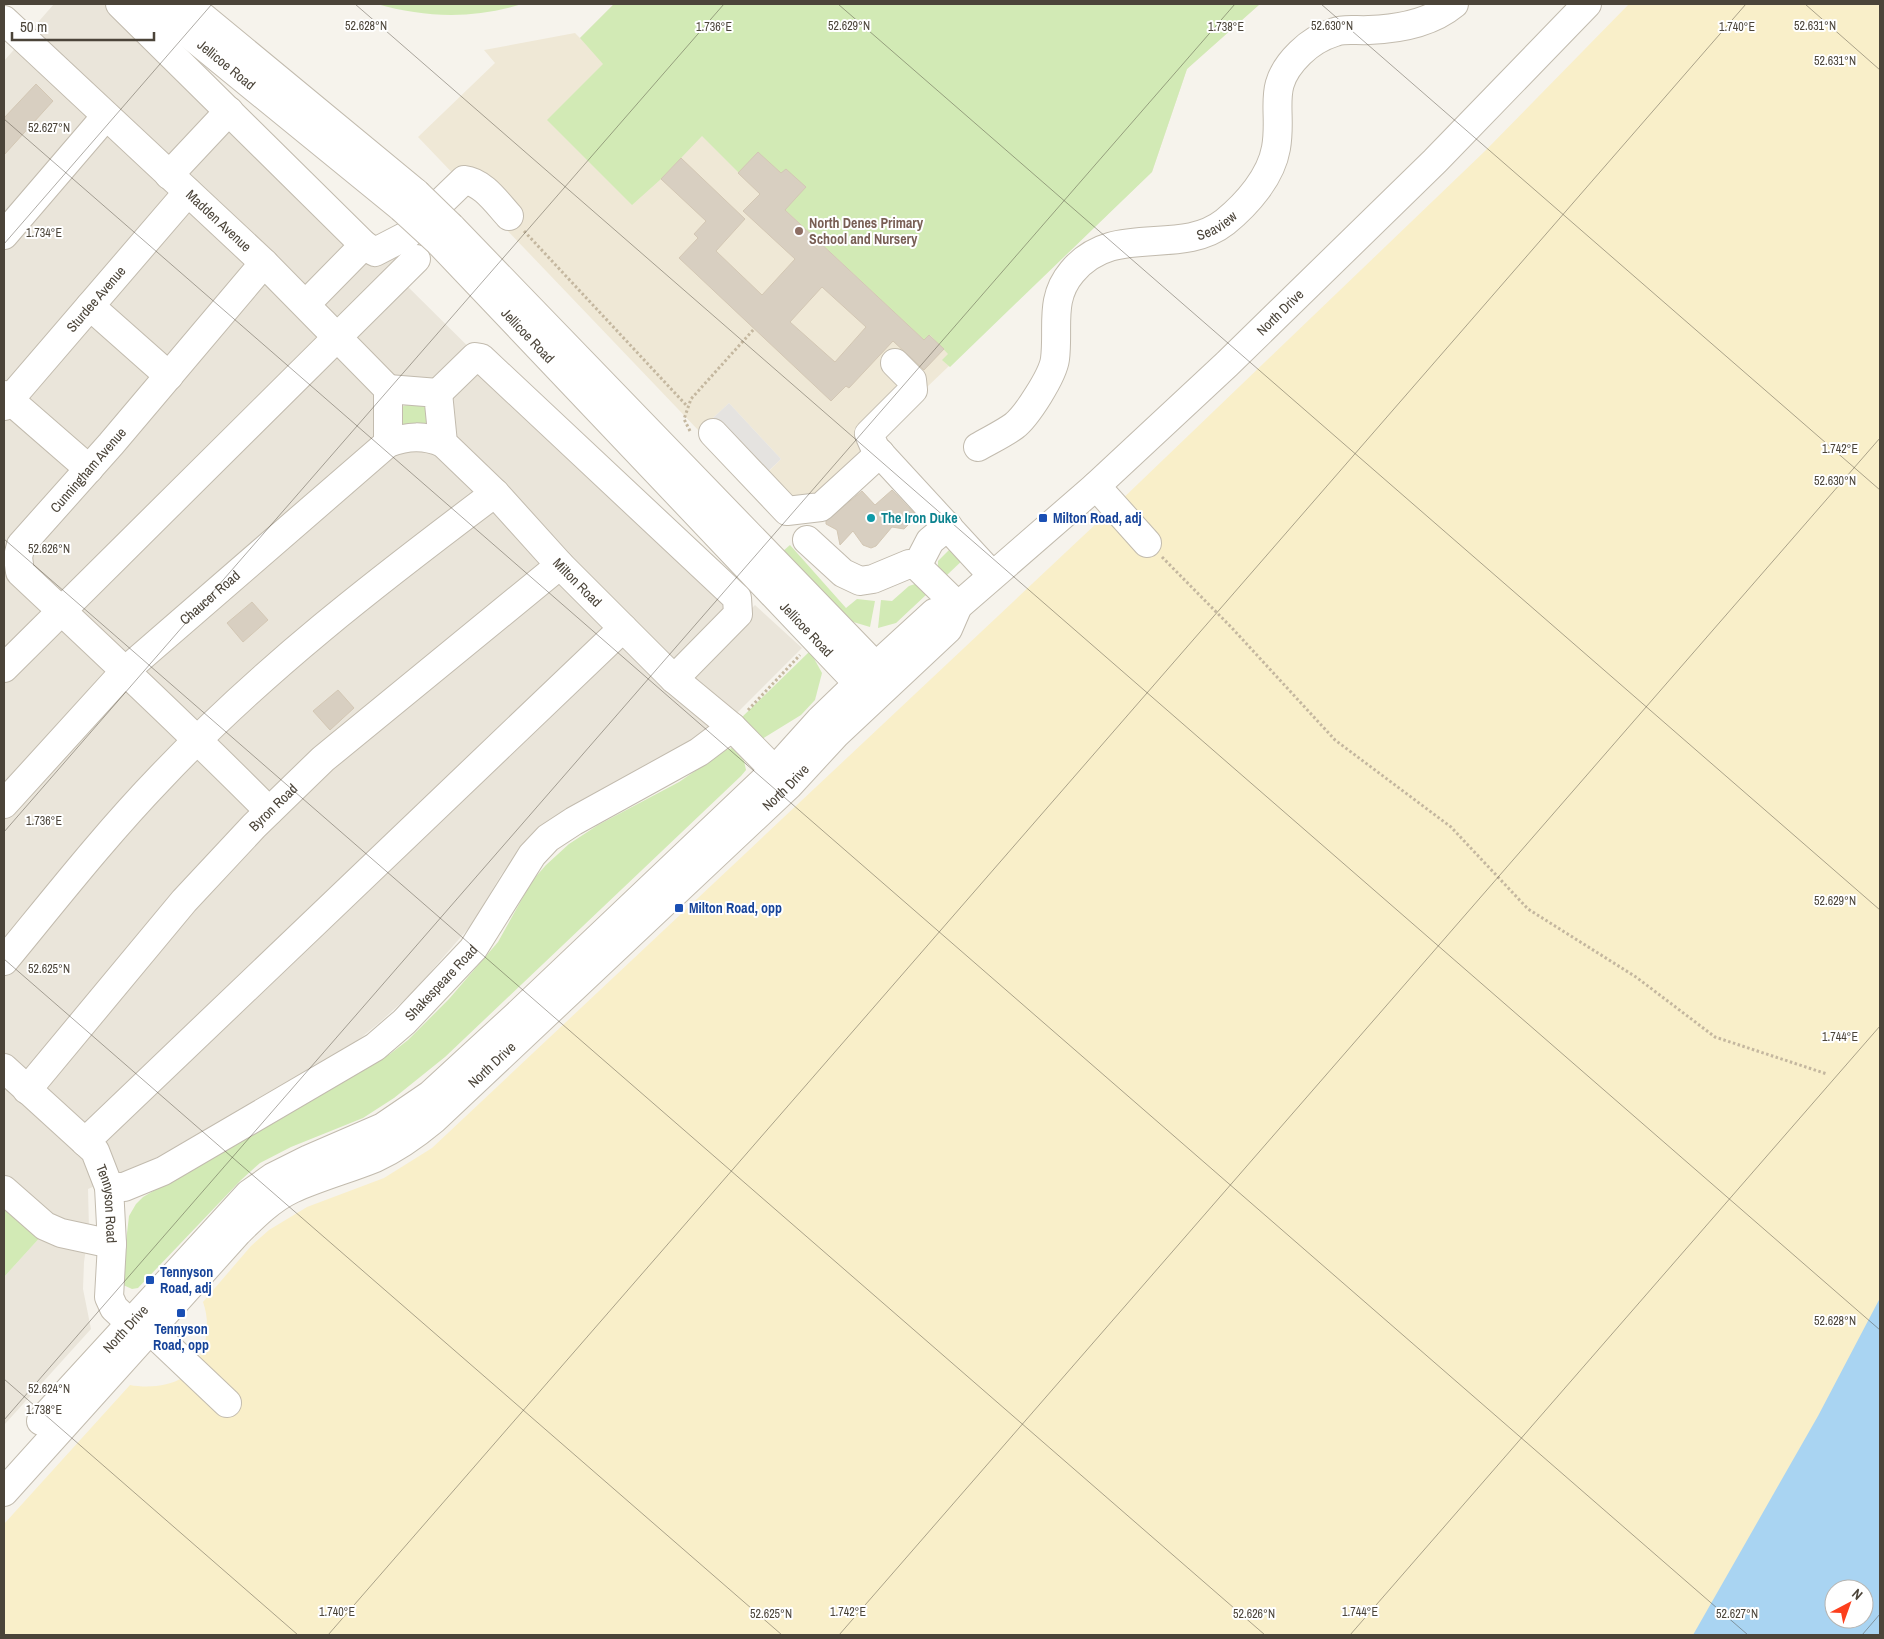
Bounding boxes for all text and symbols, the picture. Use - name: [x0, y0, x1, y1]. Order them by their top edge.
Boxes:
- scale bar: [12, 10, 155, 42]
- text: 50 m: [20, 16, 47, 37]
- text: 52.628°N: [345, 18, 387, 34]
- text: 52.629°N: [828, 18, 870, 34]
- text: 52.630°N: [1311, 18, 1353, 34]
- text: 52.631°N: [1794, 18, 1836, 34]
- text: 1.736°E: [696, 19, 732, 35]
- text: 1.738°E: [1208, 19, 1244, 35]
- text: 1.740°E: [1719, 19, 1755, 35]
- street label: Jellicoe Road: [194, 36, 259, 94]
- text: 52.631°N: [1814, 53, 1856, 69]
- text: 52.627°N: [28, 120, 70, 136]
- street label: Madden Avenue: [182, 186, 255, 256]
- street label: Seaview: [1194, 207, 1241, 244]
- place label: North Denes Primary School and Nursery: [809, 214, 924, 248]
- text: 1.734°E: [26, 225, 62, 241]
- marker: North Denes Primary School and Nursery: [793, 225, 805, 237]
- street label: Sturdee Avenue: [62, 262, 129, 336]
- street label: North Drive: [1253, 285, 1307, 339]
- street label: Jellicoe Road: [497, 304, 558, 367]
- street label: Cunningham Avenue: [46, 424, 130, 516]
- text: 1.742°E: [1822, 441, 1858, 457]
- text: 52.630°N: [1814, 473, 1856, 489]
- place label: The Iron Duke: [881, 509, 958, 527]
- place label: Milton Road, adj: [1053, 509, 1142, 527]
- marker: The Iron Duke: [865, 512, 877, 524]
- marker: Milton Road, adj: [1037, 512, 1049, 524]
- text: 52.626°N: [28, 541, 70, 557]
- street label: Milton Road: [549, 554, 606, 611]
- street label: Chaucer Road: [176, 566, 244, 629]
- street label: Jellicoe Road: [776, 598, 837, 661]
- street label: North Drive: [758, 760, 813, 815]
- street label: Byron Road: [245, 780, 301, 835]
- text: 1.736°E: [26, 813, 62, 829]
- text: 52.629°N: [1814, 893, 1856, 909]
- place label: Milton Road, opp: [689, 899, 782, 917]
- marker: Milton Road, opp: [673, 902, 685, 914]
- street label: Shakespeare Road: [401, 941, 481, 1025]
- text: 52.625°N: [28, 961, 70, 977]
- text: 1.744°E: [1822, 1029, 1858, 1045]
- street label: North Drive: [464, 1038, 519, 1091]
- street label: Tennyson Road: [92, 1162, 121, 1244]
- place label: Tennyson Road, adj: [160, 1263, 213, 1297]
- marker: Tennyson Road, adj: [144, 1274, 156, 1286]
- street label: North Drive: [99, 1301, 152, 1357]
- marker: Tennyson Road, opp: [175, 1307, 187, 1319]
- text: 52.628°N: [1814, 1313, 1856, 1329]
- place label: Tennyson Road, opp: [153, 1320, 209, 1354]
- text: 52.624°N: [28, 1381, 70, 1397]
- text: 1.738°E: [26, 1402, 62, 1418]
- north arrow: [1824, 1579, 1874, 1629]
- text: N: [1848, 1585, 1867, 1604]
- text: 1.740°E: [319, 1604, 355, 1620]
- text: 1.742°E: [830, 1604, 866, 1620]
- text: 1.744°E: [1342, 1604, 1378, 1620]
- text: 52.625°N: [750, 1606, 792, 1622]
- text: 52.626°N: [1233, 1606, 1275, 1622]
- text: 52.627°N: [1716, 1606, 1758, 1622]

